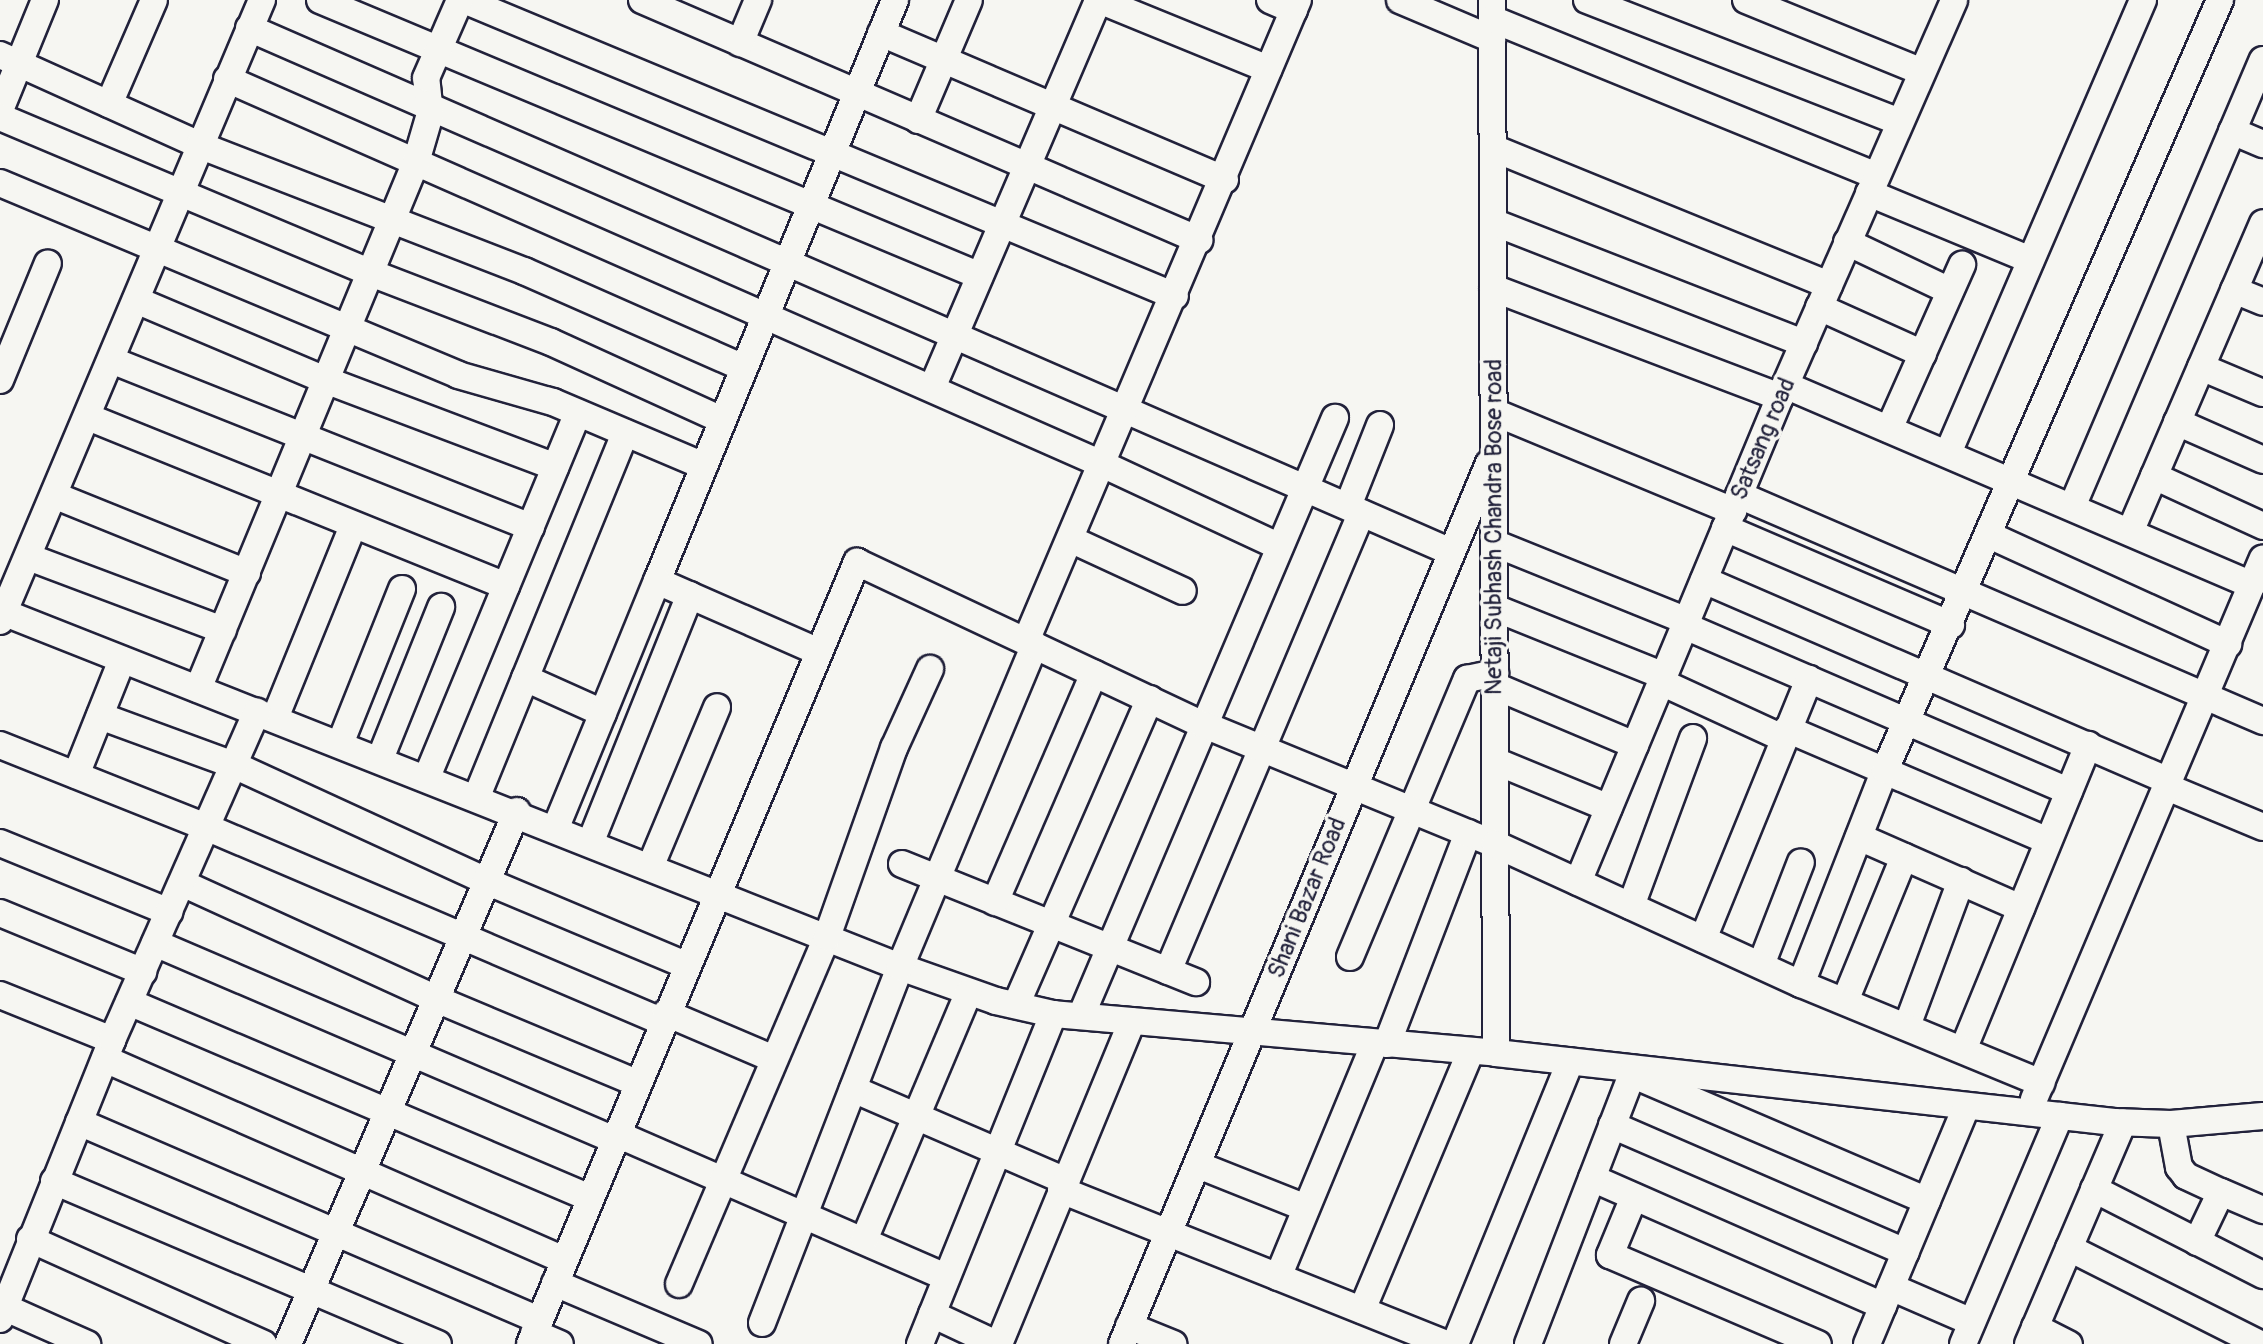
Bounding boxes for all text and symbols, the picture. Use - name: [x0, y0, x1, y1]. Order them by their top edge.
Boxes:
- street label: Netaji Subhash Chandra Bose road: [1480, 359, 1508, 695]
- street label: Satsang road: [1724, 374, 1802, 504]
- street label: Shani Bazar Road: [1262, 813, 1352, 983]

